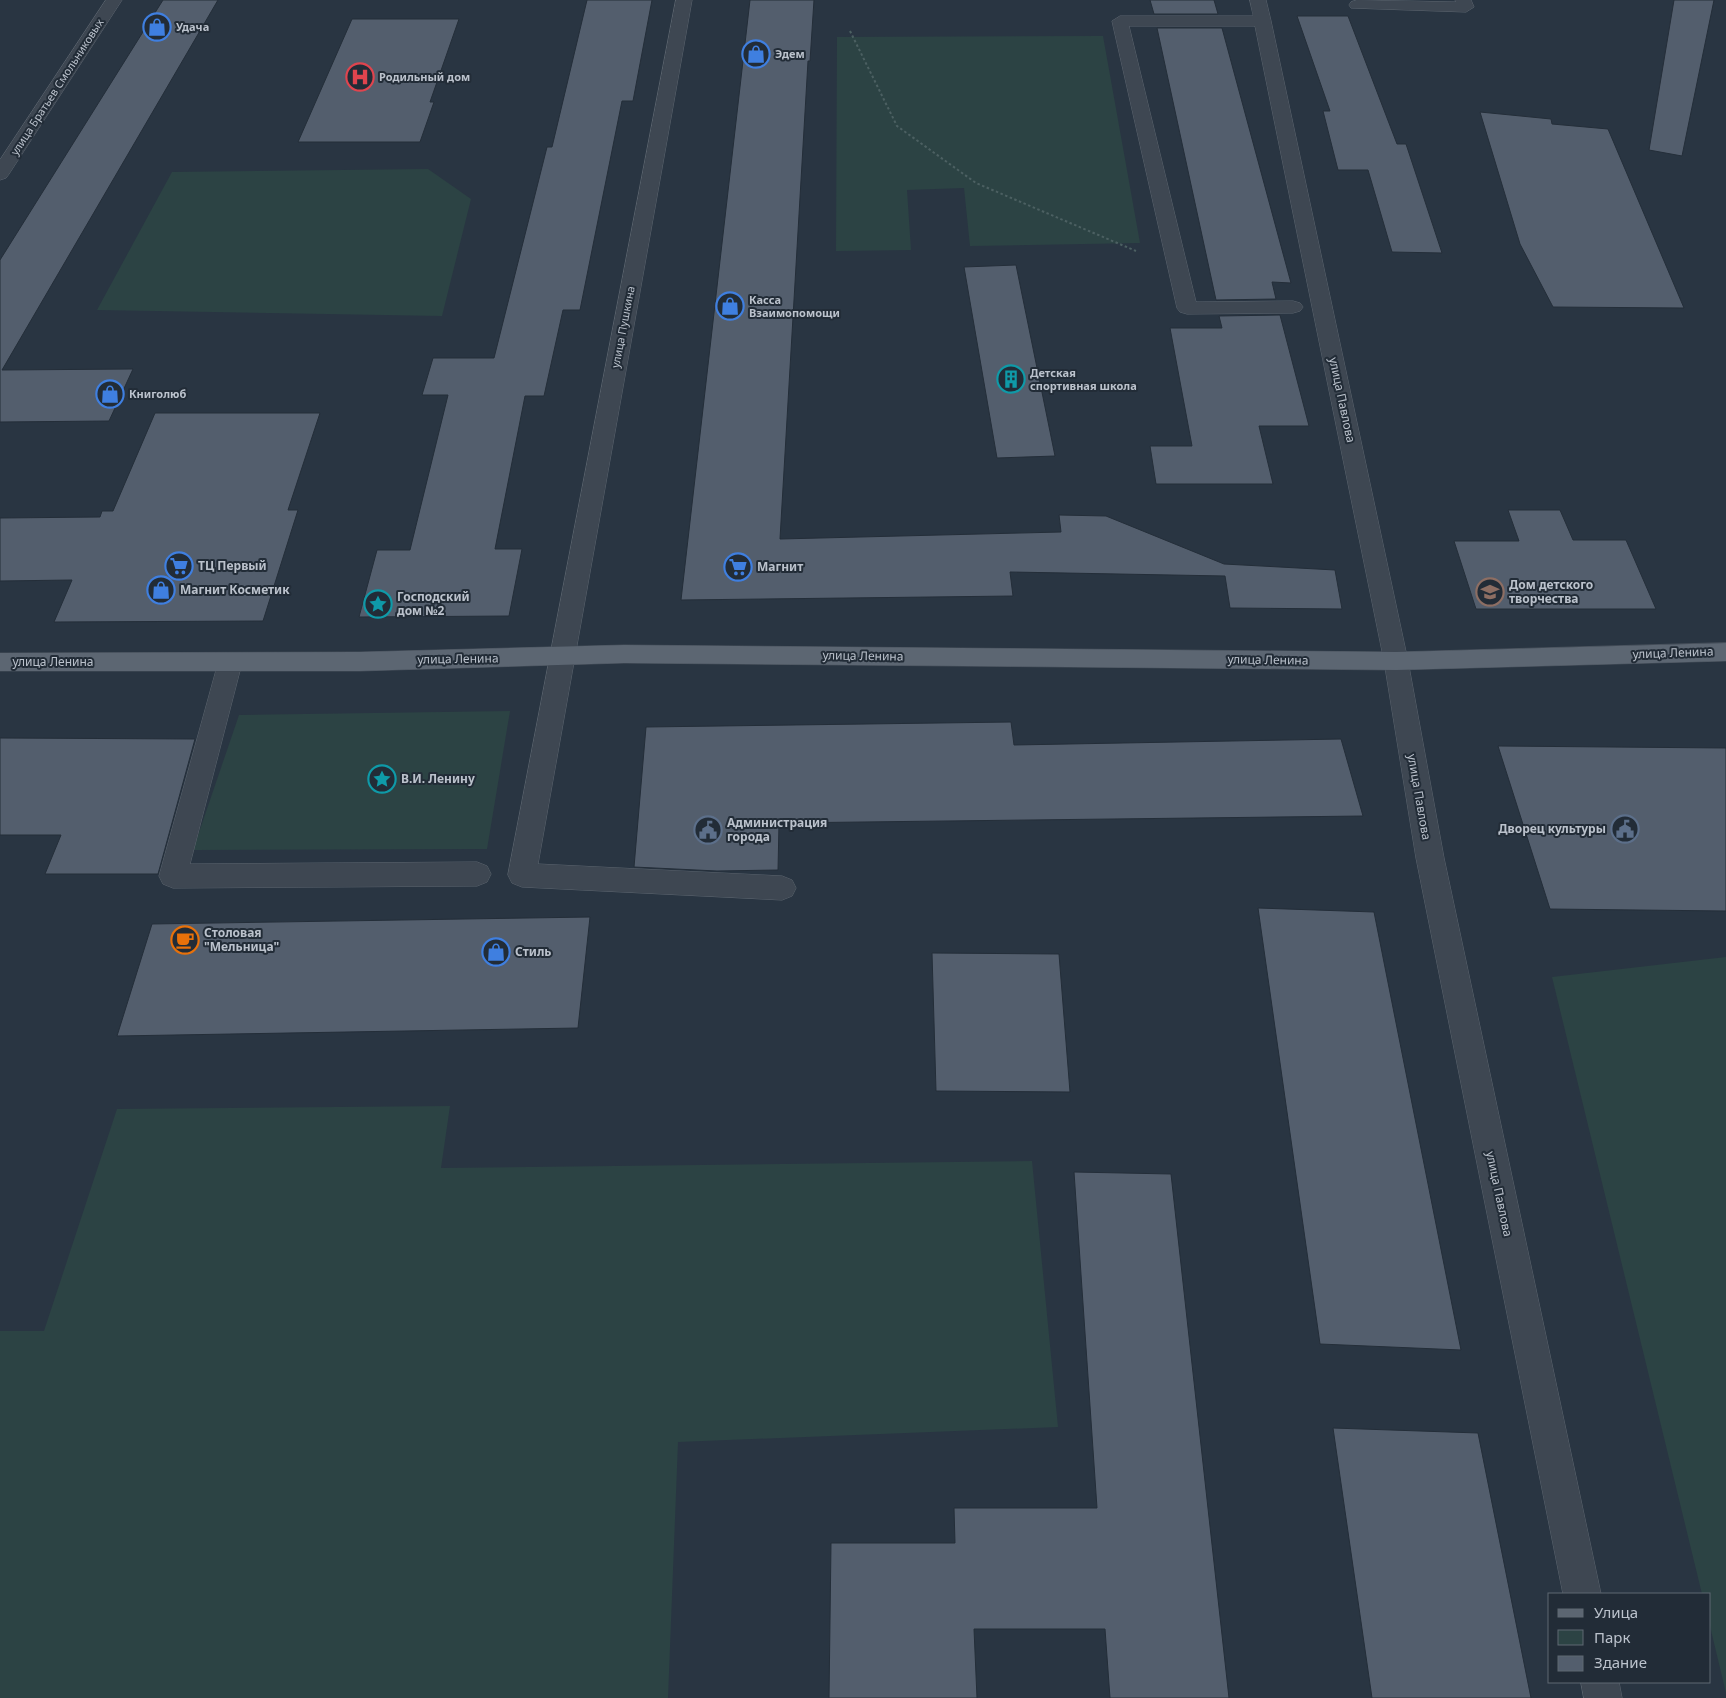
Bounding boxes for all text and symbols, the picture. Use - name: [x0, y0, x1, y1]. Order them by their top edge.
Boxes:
- shop icon: Удача: [142, 12, 172, 42]
- street label: улица Братьев Смольниковых: [7, 15, 107, 158]
- place label: Удача: [176, 19, 209, 34]
- shop icon: Эдем: [741, 39, 771, 69]
- place label: Эдем: [775, 46, 805, 61]
- hospital icon: Родильный дом: [345, 62, 375, 92]
- place label: Родильный дом: [379, 69, 470, 84]
- street label: улица Пушкина: [607, 285, 638, 369]
- shop icon: Касса Взаимопомощи: [715, 291, 745, 321]
- place label: Касса Взаимопомощи: [749, 292, 840, 320]
- street label: улица Павлова: [1325, 356, 1360, 444]
- building icon: Детская спортивная школа: [996, 364, 1026, 394]
- place label: Детская спортивная школа: [1030, 365, 1137, 393]
- shop icon: Книголюб: [95, 379, 125, 409]
- place label: Книголюб: [129, 386, 186, 401]
- supermarket icon: ТЦ Первый: [164, 551, 194, 581]
- supermarket icon: Магнит: [723, 552, 753, 582]
- place label: ТЦ Первый: [198, 557, 267, 574]
- place label: Магнит: [757, 558, 803, 575]
- shop icon: Магнит Косметик: [146, 575, 176, 605]
- place label: Дом детского творчества: [1509, 576, 1593, 607]
- school or university icon: Дом детского творчества: [1475, 577, 1505, 607]
- place label: Магнит Косметик: [180, 581, 290, 598]
- place label: Господский дом №2: [397, 588, 470, 619]
- place icon: Господский дом №2: [363, 589, 393, 619]
- street label: улица Ленина: [1632, 643, 1714, 662]
- street label: улица Ленина: [822, 646, 904, 665]
- street label: улица Ленина: [417, 649, 499, 668]
- street label: улица Ленина: [1227, 650, 1309, 669]
- street label: улица Ленина: [13, 653, 94, 670]
- street label: улица Павлова: [1404, 753, 1435, 841]
- place icon: В.И. Ленину: [367, 764, 397, 794]
- place label: В.И. Ленину: [401, 770, 475, 787]
- place label: Администрация города: [727, 814, 827, 845]
- public building icon: Дворец культуры: [1610, 814, 1640, 844]
- public building icon: Администрация города: [693, 815, 723, 845]
- place label: Дворец культуры: [1498, 820, 1606, 837]
- place label: Столовая "Мельница": [204, 924, 279, 955]
- cafe icon: Столовая "Мельница": [170, 925, 200, 955]
- shop icon: Стиль: [481, 937, 511, 967]
- place label: Стиль: [515, 943, 551, 960]
- street label: улица Павлова: [1482, 1150, 1517, 1238]
- legend: [1548, 1593, 1711, 1683]
- text: Улица: [1594, 1602, 1638, 1622]
- text: Парк: [1594, 1627, 1630, 1647]
- text: Здание: [1594, 1652, 1647, 1672]

